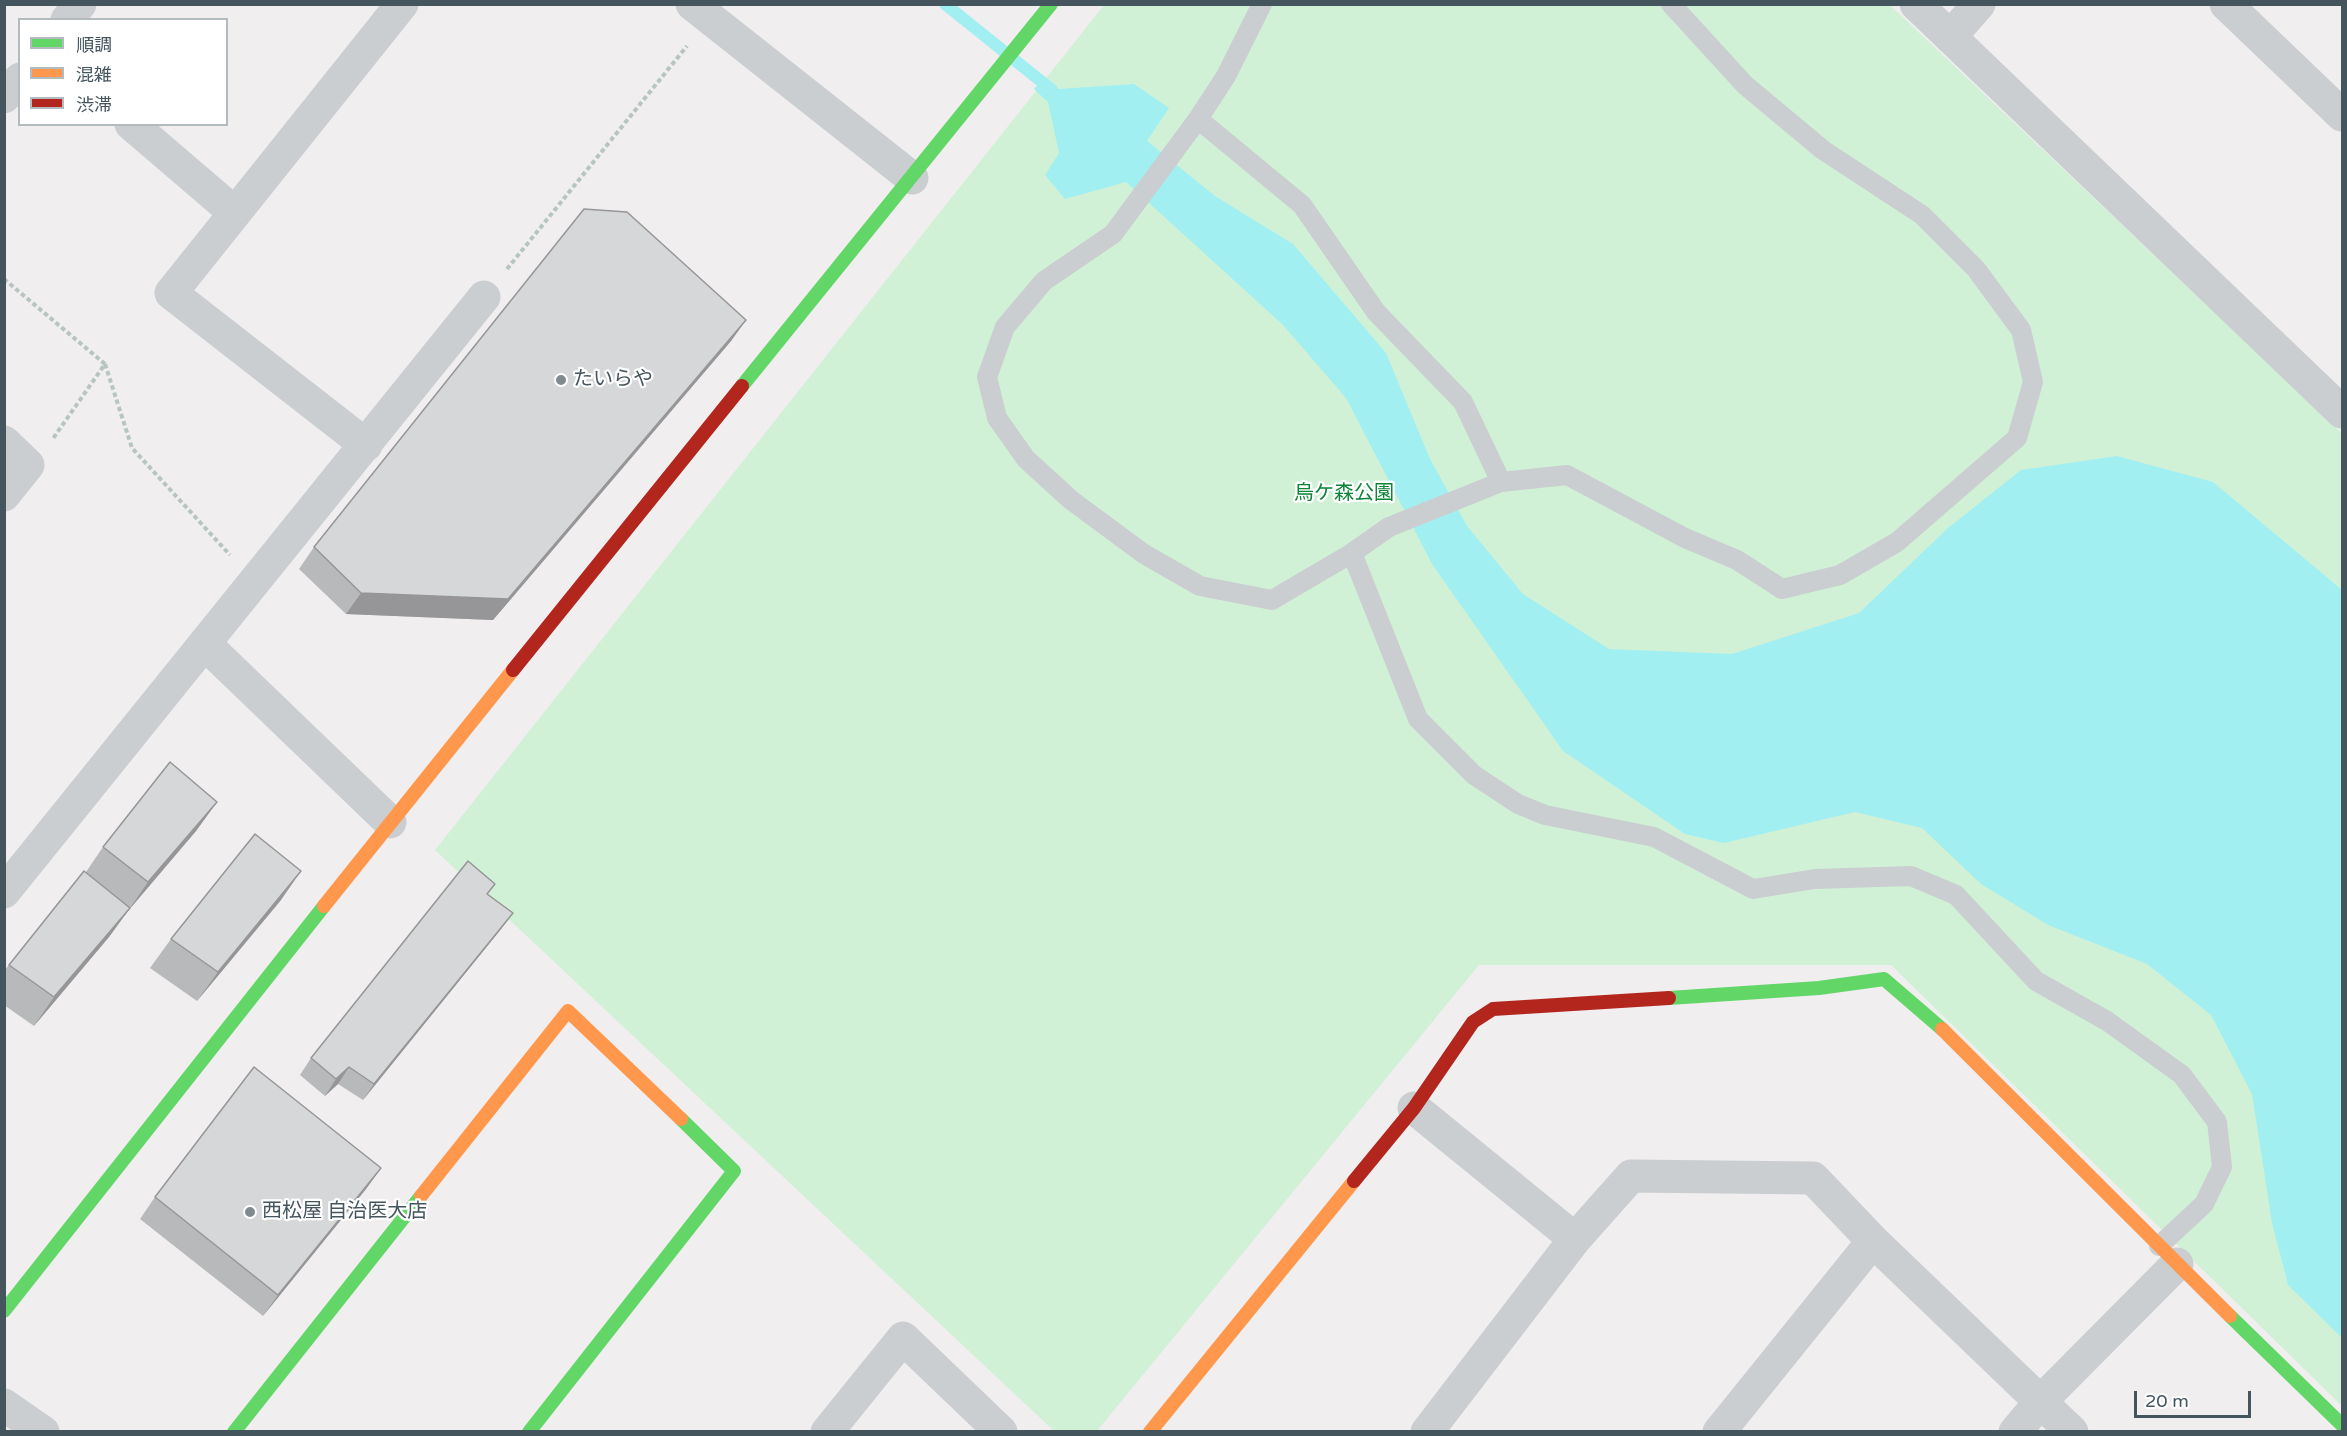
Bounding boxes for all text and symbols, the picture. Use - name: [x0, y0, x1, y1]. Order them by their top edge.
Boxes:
- legend: [18, 18, 228, 126]
- text: 順調: [76, 34, 112, 56]
- text: 混雑: [76, 64, 112, 86]
- text: 渋滞: [76, 94, 112, 116]
- place label: たいらや: [573, 368, 653, 392]
- marker: たいらや: [554, 373, 568, 387]
- park label: 烏ケ森公園: [1294, 482, 1394, 506]
- place label: 西松屋 自治医大店: [262, 1200, 427, 1224]
- marker: 西松屋 自治医大店: [243, 1205, 257, 1219]
- scale bar: [2137, 1379, 2254, 1417]
- text: 20 m: [2145, 1390, 2189, 1412]

